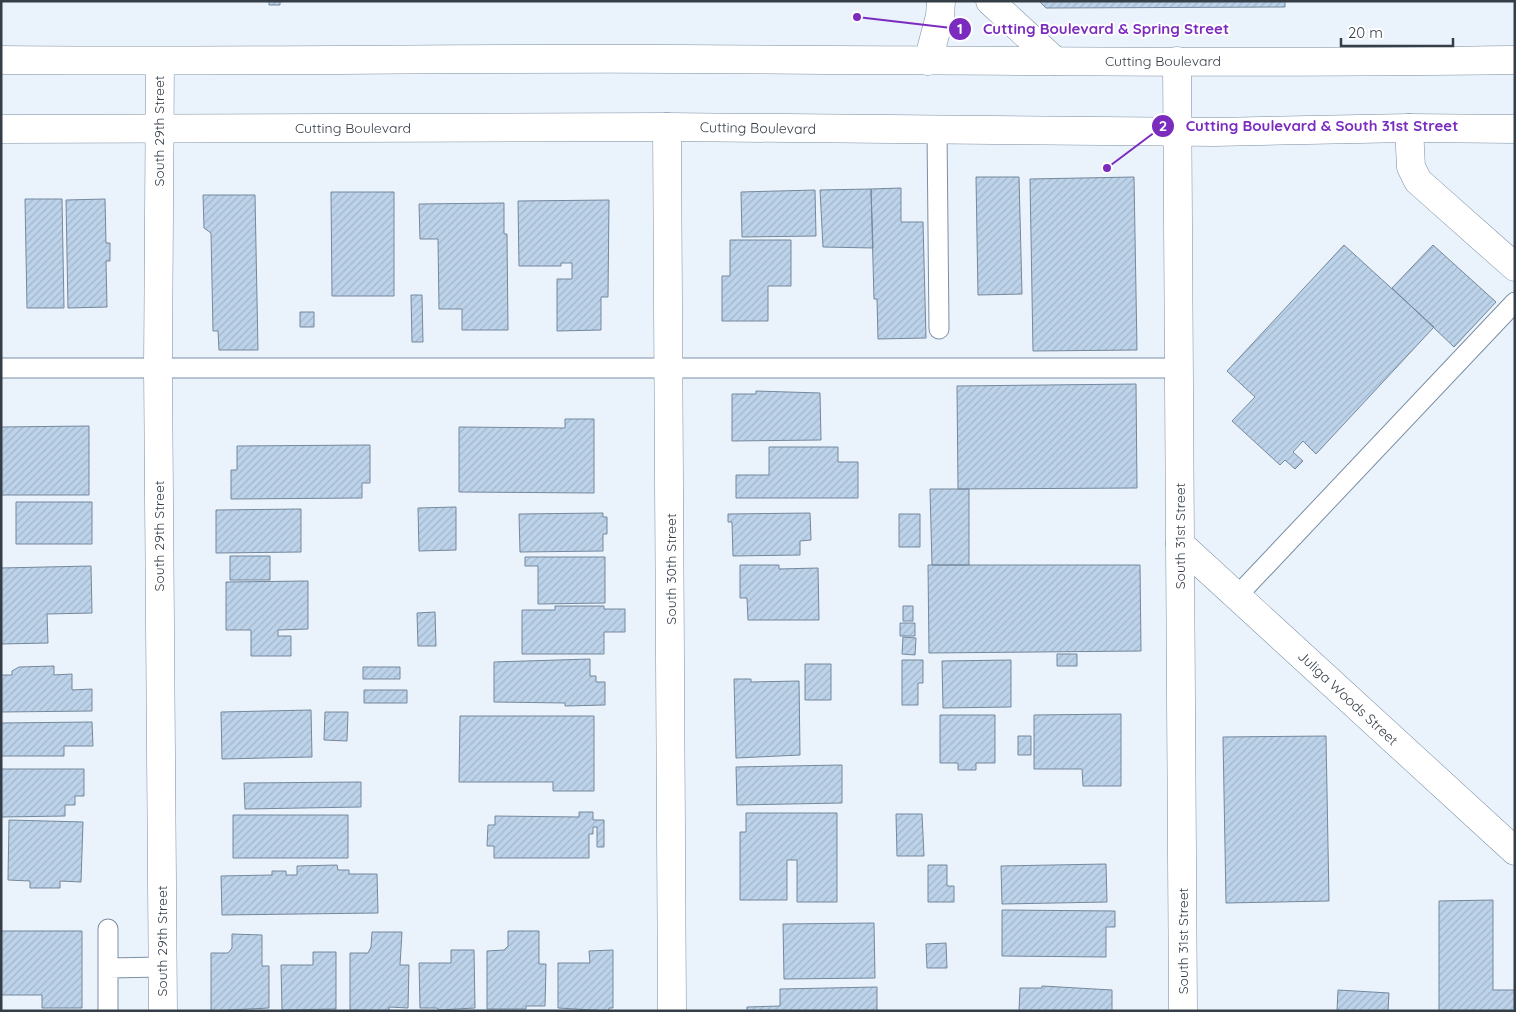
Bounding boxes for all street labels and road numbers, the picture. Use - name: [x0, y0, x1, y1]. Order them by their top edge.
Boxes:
- street label: Cutting Boulevard: [1105, 52, 1221, 70]
- street label: South 29th Street: [150, 75, 168, 187]
- street label: Cutting Boulevard: [700, 118, 816, 138]
- street label: Cutting Boulevard: [295, 119, 411, 137]
- street label: South 29th Street: [150, 480, 168, 592]
- street label: South 31st Street: [1171, 482, 1189, 589]
- street label: South 30th Street: [662, 513, 680, 625]
- street label: Juliga Woods Street: [1294, 647, 1402, 749]
- street label: South 29th Street: [153, 885, 171, 997]
- street label: South 31st Street: [1174, 887, 1192, 994]

